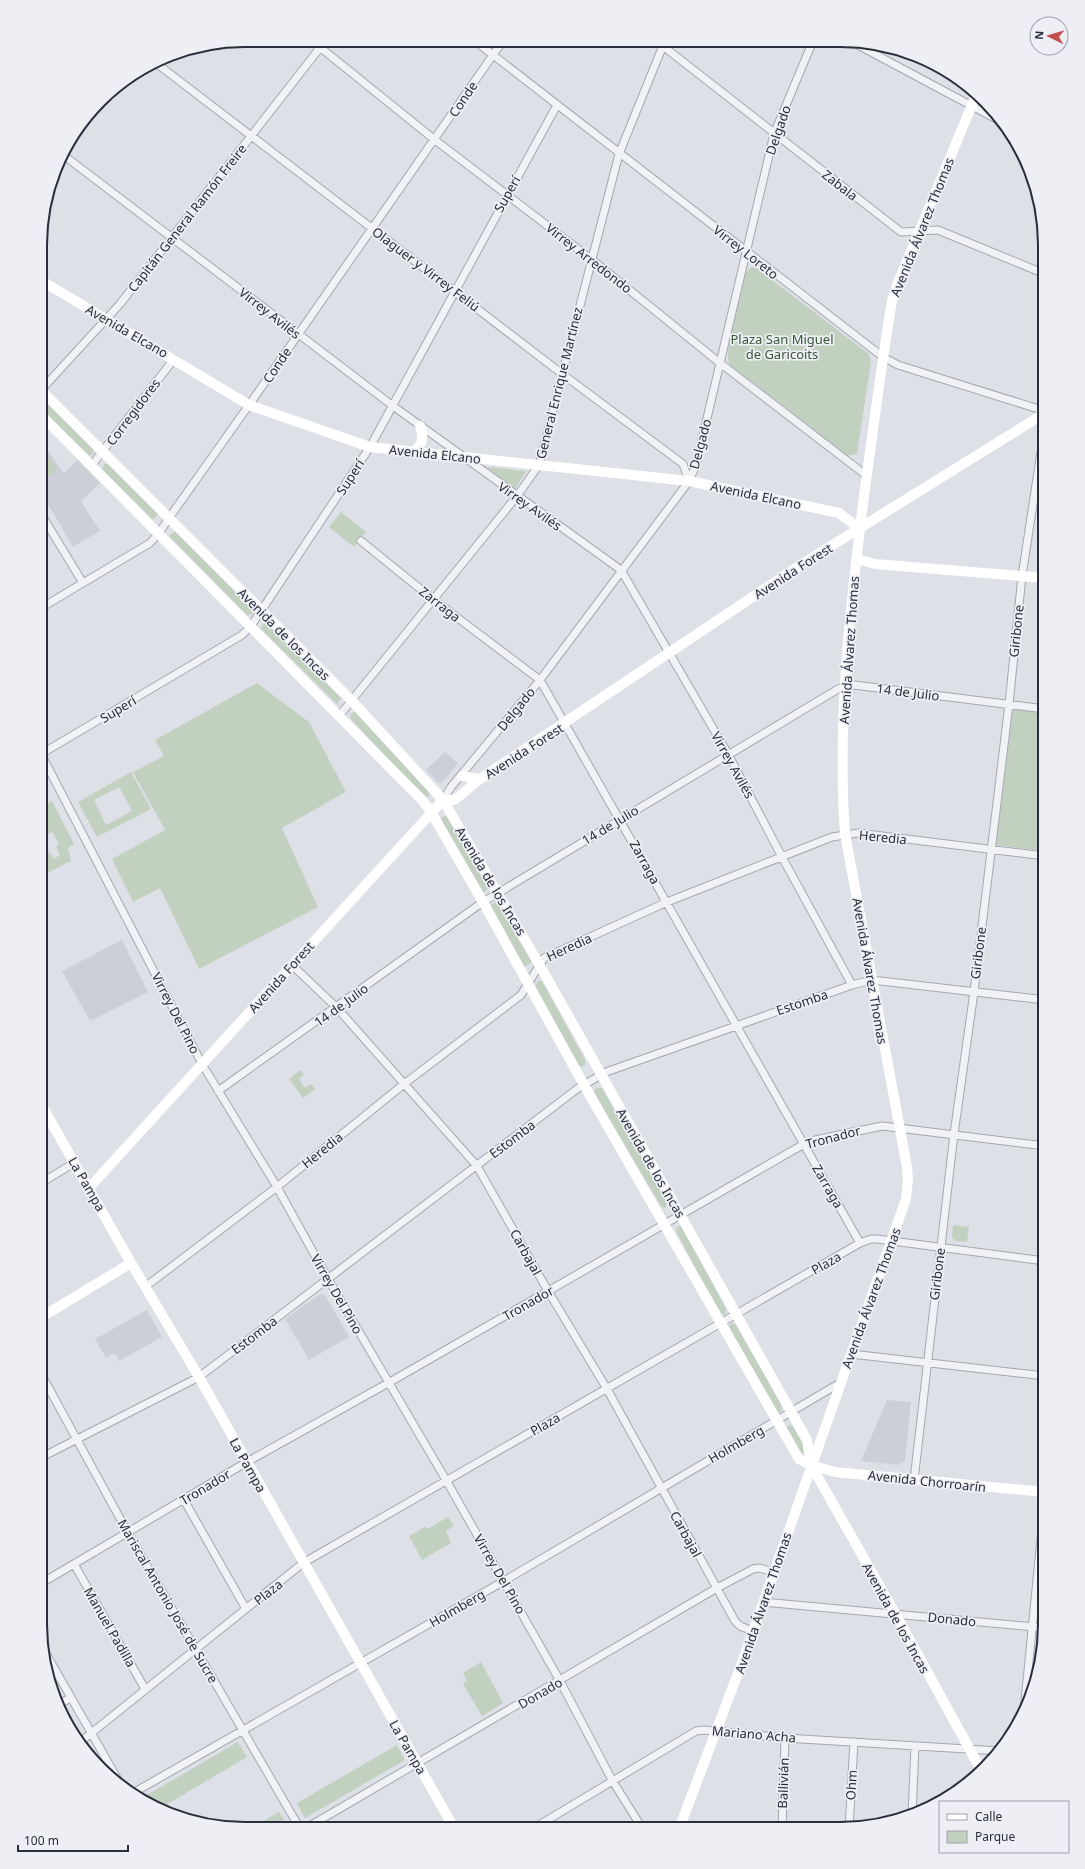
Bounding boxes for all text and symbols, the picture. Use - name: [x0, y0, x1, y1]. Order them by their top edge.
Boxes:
- north arrow: [1029, 16, 1069, 56]
- text: N: [1031, 30, 1046, 40]
- street label: Conde: [445, 78, 481, 120]
- street label: Delgado: [761, 103, 795, 157]
- street label: Capitán General Ramón Freire: [123, 140, 251, 296]
- street label: Avenida Álvarez Thomas: [886, 155, 958, 299]
- street label: Zabala: [818, 165, 862, 205]
- street label: Superí: [490, 172, 525, 216]
- street label: Virrey Arredondo: [542, 219, 636, 297]
- street label: Virrey Loreto: [710, 221, 783, 283]
- street label: Olaguer y Virrey Feliú: [368, 223, 484, 315]
- street label: Virrey Avilés: [235, 283, 305, 343]
- street label: Avenida Elcano: [83, 300, 172, 362]
- street label: General Enrique Martínez: [531, 305, 587, 461]
- park label: Plaza San Miguel de Garicoits: [731, 330, 834, 363]
- street label: Conde: [259, 344, 295, 386]
- street label: Corregidores: [102, 375, 164, 449]
- street label: Delgado: [685, 417, 715, 471]
- street label: Avenida Elcano: [388, 440, 482, 468]
- street label: Superí: [332, 455, 369, 498]
- street label: Virrey Avilés: [495, 477, 565, 535]
- street label: Avenida Elcano: [709, 477, 803, 513]
- street label: Avenida Forest: [750, 539, 836, 603]
- street label: Avenida Álvarez Thomas: [835, 575, 863, 725]
- street label: Zarraga: [416, 582, 464, 626]
- street label: Avenida de los Incas: [234, 584, 334, 684]
- street label: Giribone: [1004, 604, 1028, 658]
- street label: 14 de Julio: [876, 679, 941, 705]
- street label: Delgado: [493, 683, 539, 735]
- street label: Superí: [97, 691, 140, 727]
- street label: Avenida Forest: [481, 719, 567, 783]
- street label: Virrey Avilés: [707, 728, 759, 802]
- street label: 14 de Julio: [578, 801, 642, 849]
- street label: Avenida de los Incas: [451, 823, 531, 939]
- street label: Heredia: [858, 826, 908, 848]
- street label: Zarraga: [626, 837, 664, 887]
- street label: Avenida Álvarez Thomas: [848, 896, 892, 1046]
- street label: Giribone: [966, 926, 990, 980]
- street label: Heredia: [543, 929, 595, 965]
- street label: Avenida Forest: [244, 937, 318, 1017]
- street label: Virrey Del Pino: [148, 969, 204, 1057]
- street label: 14 de Julio: [310, 979, 372, 1031]
- street label: Estomba: [774, 985, 830, 1019]
- street label: Avenida de los Incas: [612, 1105, 690, 1221]
- street label: Estomba: [485, 1116, 539, 1162]
- street label: Tronador: [804, 1121, 863, 1153]
- street label: Heredia: [298, 1128, 346, 1172]
- street label: La Pampa: [64, 1153, 110, 1215]
- street label: Zarraga: [808, 1161, 848, 1211]
- street label: Avenida Álvarez Thomas: [837, 1225, 905, 1371]
- street label: Carbajal: [506, 1226, 546, 1278]
- street label: Plaza: [808, 1247, 844, 1279]
- street label: Giribone: [925, 1247, 949, 1301]
- street label: Virrey Del Pino: [307, 1251, 367, 1337]
- street label: Tronador: [499, 1281, 557, 1325]
- street label: Estomba: [227, 1312, 281, 1358]
- street label: Plaza: [527, 1408, 563, 1440]
- street label: Holmberg: [705, 1421, 767, 1467]
- street label: La Pampa: [226, 1434, 270, 1496]
- street label: Tronador: [176, 1465, 234, 1509]
- street label: Avenida Chorroarín: [867, 1466, 987, 1496]
- street label: Carbajal: [666, 1508, 706, 1560]
- street label: Mariscal Antonio José de Sucre: [114, 1516, 222, 1686]
- street label: Avenida Álvarez Thomas: [730, 1530, 796, 1676]
- street label: Virrey Del Pino: [470, 1531, 530, 1617]
- street label: Avenida de los Incas: [858, 1559, 934, 1677]
- street label: Plaza: [250, 1575, 286, 1609]
- street label: Manuel Padilla: [80, 1584, 140, 1670]
- street label: Holmberg: [426, 1585, 488, 1631]
- street label: Donado: [927, 1608, 977, 1631]
- street label: Donado: [514, 1673, 566, 1713]
- street label: La Pampa: [385, 1716, 431, 1778]
- street label: Mariano Acha: [711, 1721, 797, 1747]
- street label: Ballivián: [773, 1757, 793, 1809]
- street label: Ohm: [841, 1769, 861, 1801]
- legend: [939, 1801, 1069, 1853]
- text: Calle: [975, 1808, 1003, 1825]
- scale bar: [18, 1827, 128, 1853]
- text: Parque: [975, 1828, 1016, 1845]
- text: 100 m: [24, 1832, 59, 1849]

